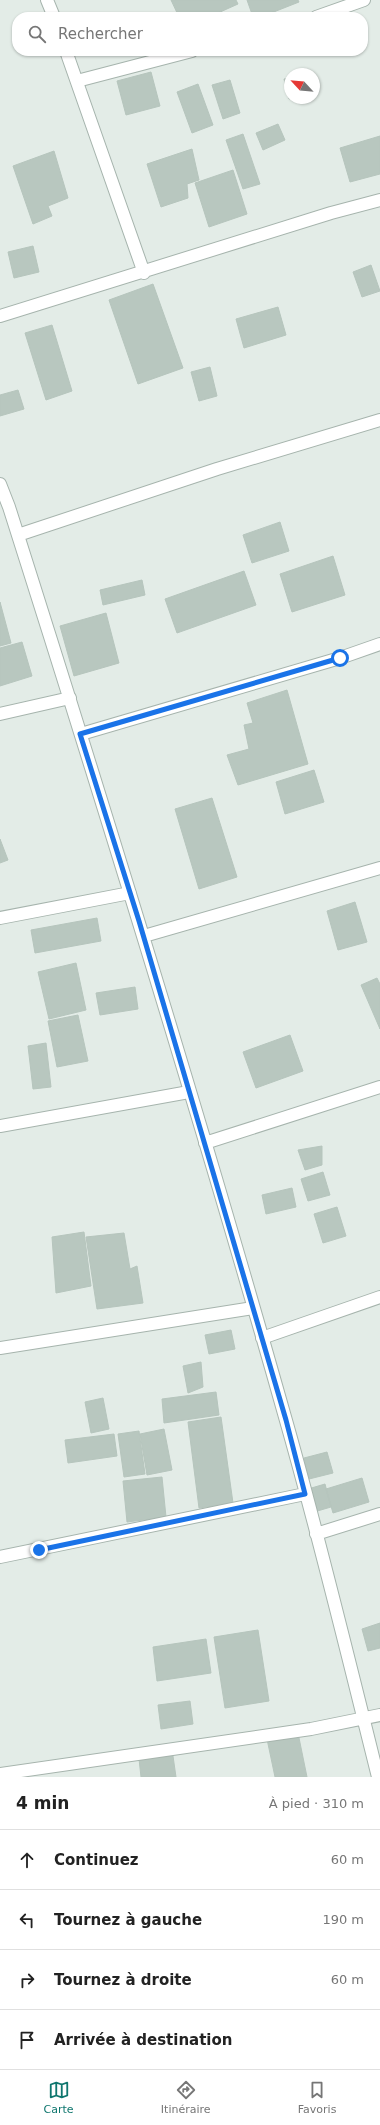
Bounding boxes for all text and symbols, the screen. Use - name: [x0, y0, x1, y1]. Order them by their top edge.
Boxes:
- search box: [12, 12, 368, 56]
- icon: search: [26, 23, 48, 45]
- text: Rechercher: [58, 25, 143, 43]
- north arrow: [284, 68, 320, 104]
- route start: [331, 649, 349, 667]
- route end: [30, 1541, 48, 1559]
- text: 4 min: [16, 1793, 69, 1813]
- text: À pied · 310 m: [269, 1796, 364, 1811]
- icon: ahead: [16, 1849, 38, 1871]
- text: Continuez: [54, 1851, 139, 1869]
- text: 60 m: [331, 1852, 364, 1867]
- icon: left: [16, 1909, 38, 1931]
- text: Tournez à gauche: [54, 1911, 202, 1929]
- text: 190 m: [322, 1912, 364, 1927]
- icon: right: [16, 1969, 38, 1991]
- text: Tournez à droite: [54, 1971, 192, 1989]
- text: 60 m: [331, 1972, 364, 1987]
- icon: arrive: [16, 2029, 38, 2051]
- text: Arrivée à destination: [54, 2031, 232, 2049]
- tab: Carte: [44, 2079, 74, 2116]
- tab: Itinéraire: [161, 2079, 211, 2116]
- tab: Favoris: [298, 2079, 336, 2116]

